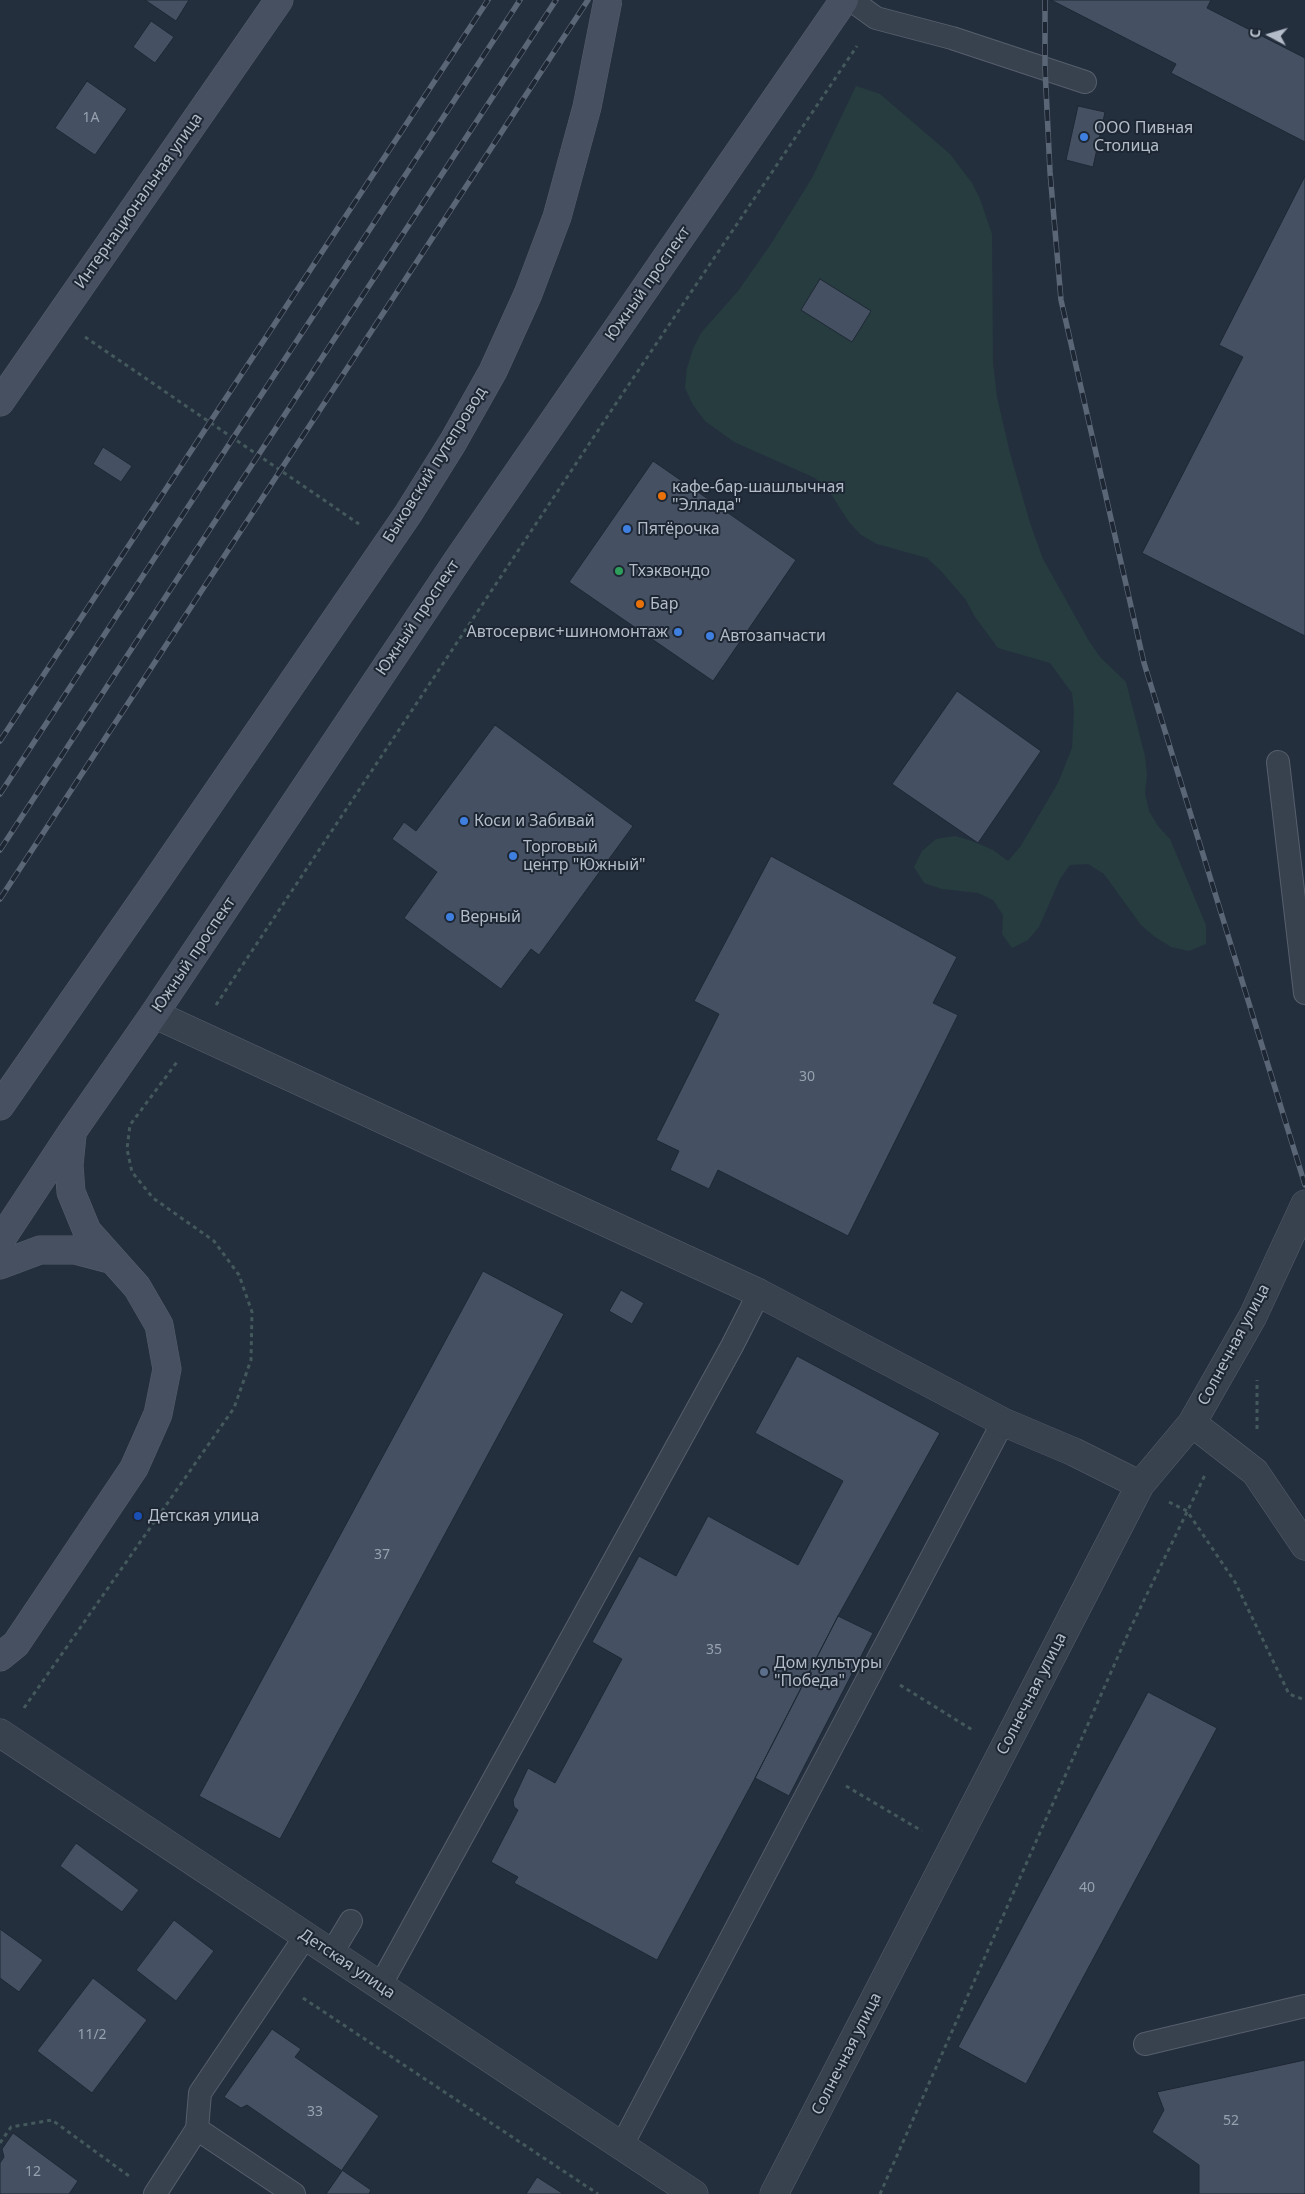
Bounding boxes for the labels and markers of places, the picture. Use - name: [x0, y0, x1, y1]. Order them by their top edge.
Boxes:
- place label: ООО Пивная Столица: [1094, 118, 1193, 156]
- marker: ООО Пивная Столица: [1078, 131, 1090, 143]
- place label: кафе-бар-шашлычная "Эллада": [672, 477, 845, 515]
- marker: кафе-бар-шашлычная "Эллада": [656, 490, 668, 502]
- place label: Пятёрочка: [637, 519, 720, 539]
- marker: Пятёрочка: [621, 523, 633, 535]
- place label: Тхэквондо: [629, 561, 710, 581]
- marker: Тхэквондо: [613, 565, 625, 577]
- place label: Бар: [650, 594, 678, 614]
- marker: Бар: [634, 598, 646, 610]
- place label: Автосервис+шиномонтаж: [467, 622, 668, 642]
- marker: Автосервис+шиномонтаж: [672, 626, 684, 638]
- place label: Автозапчасти: [720, 626, 826, 646]
- marker: Автозапчасти: [704, 630, 716, 642]
- place label: Коси и Забивай: [474, 811, 595, 831]
- marker: Коси и Забивай: [458, 815, 470, 827]
- place label: Торговый центр "Южный": [523, 837, 646, 875]
- marker: Торговый центр "Южный": [507, 850, 519, 862]
- place label: Верный: [460, 907, 521, 927]
- marker: Верный: [444, 911, 456, 923]
- place label: Детская улица: [148, 1506, 259, 1526]
- marker: Детская улица: [132, 1510, 144, 1522]
- place label: Дом культуры "Победа": [774, 1653, 882, 1691]
- marker: Дом культуры "Победа": [758, 1666, 770, 1678]

